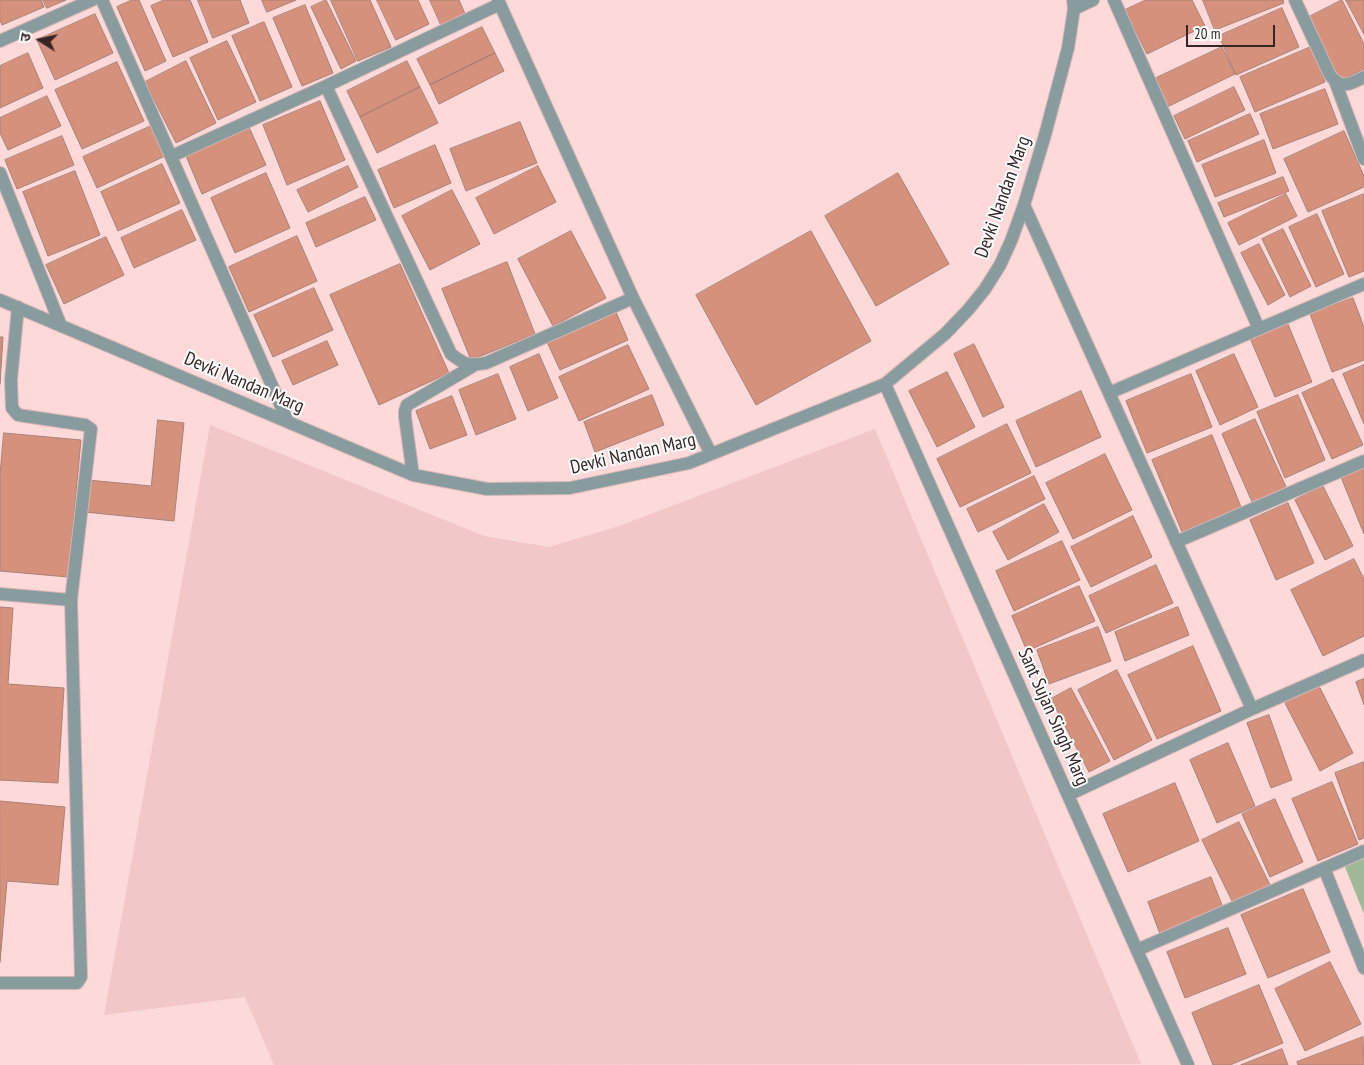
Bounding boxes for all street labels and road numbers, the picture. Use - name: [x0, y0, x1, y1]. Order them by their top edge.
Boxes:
- street label: Devki Nandan Marg: [970, 133, 1036, 261]
- street label: Devki Nandan Marg: [181, 348, 307, 418]
- street label: Devki Nandan Marg: [568, 429, 698, 479]
- street label: Sant Sujan Singh Marg: [1012, 645, 1094, 789]

